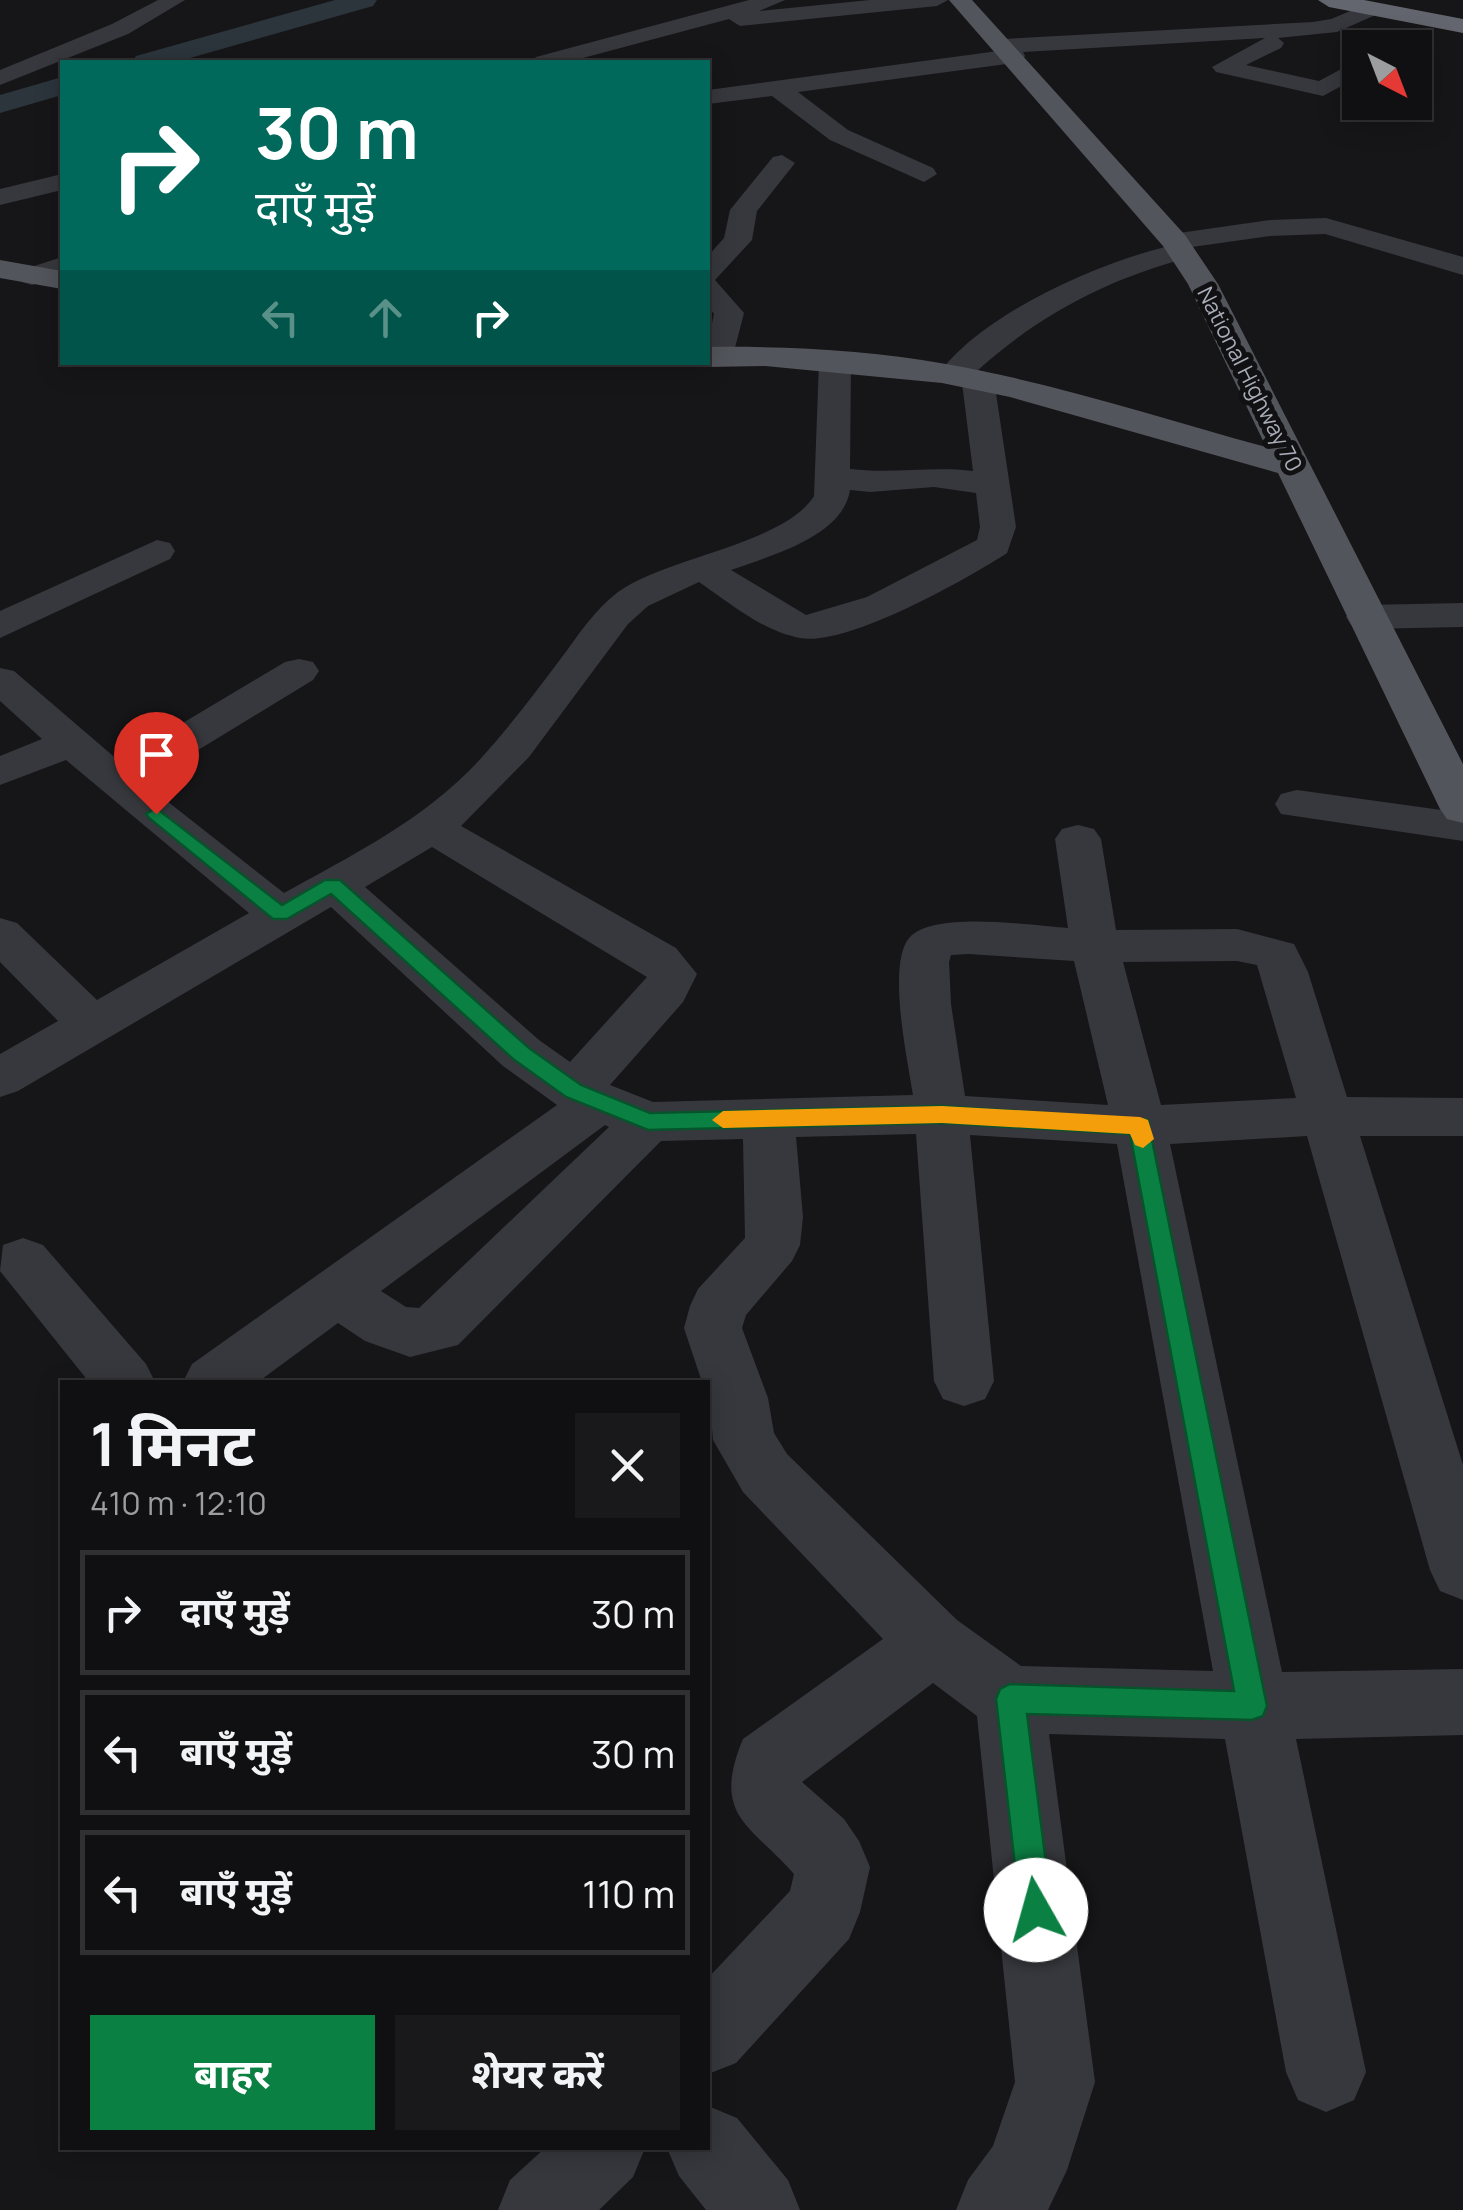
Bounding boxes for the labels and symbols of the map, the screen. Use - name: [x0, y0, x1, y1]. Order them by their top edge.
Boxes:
- north arrow: [1342, 30, 1432, 120]
- street label: National Highway 70: [1190, 281, 1310, 477]
- pin: [114, 712, 199, 815]
- position arrow: [984, 1858, 1088, 1962]

